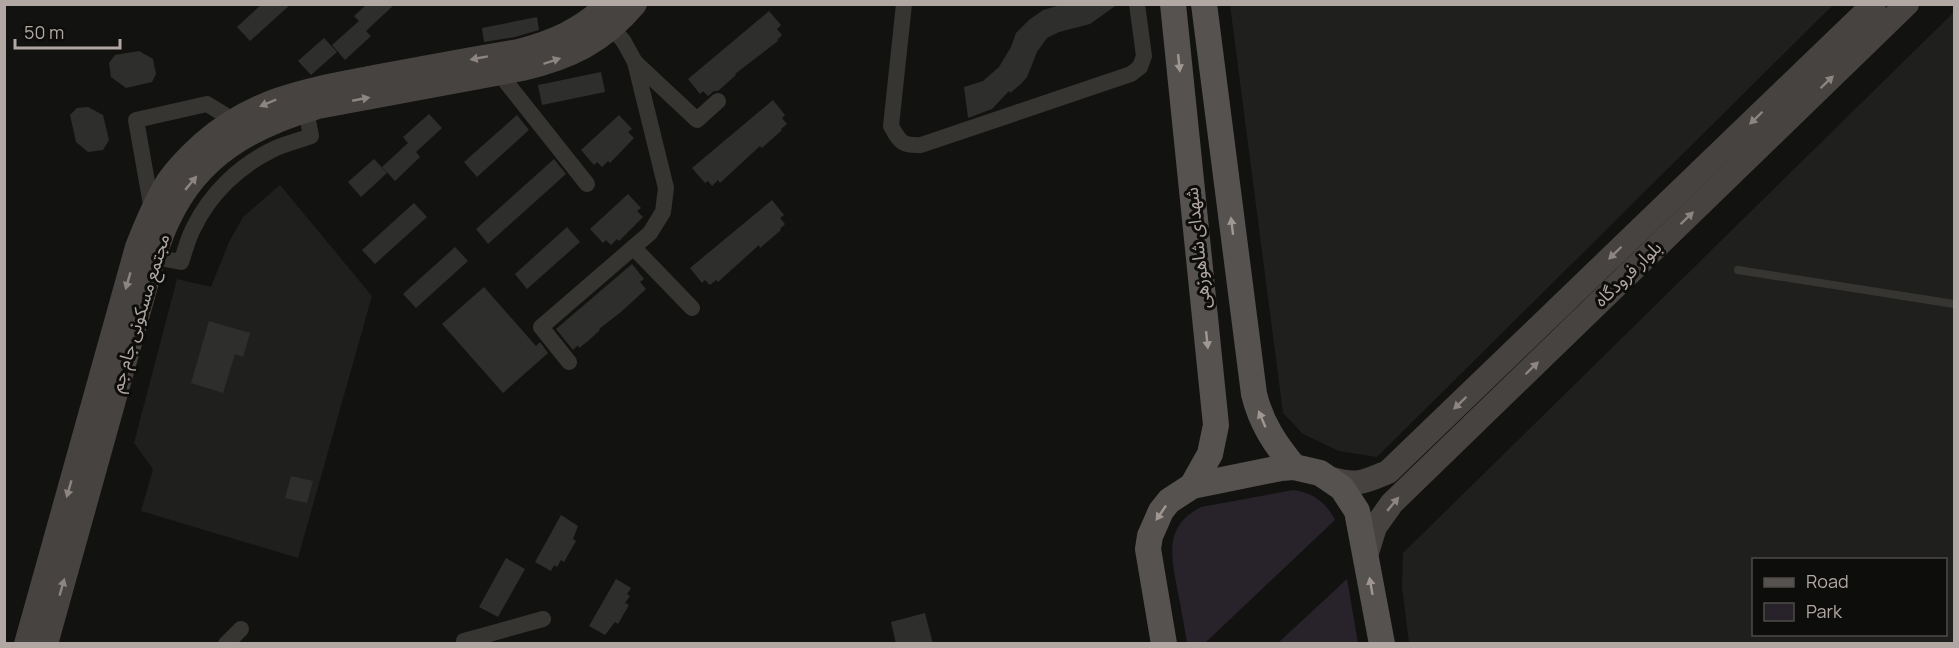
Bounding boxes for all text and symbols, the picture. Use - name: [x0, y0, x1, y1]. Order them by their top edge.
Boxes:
- scale bar: [15, 12, 120, 50]
- text: 50 m: [24, 20, 64, 44]
- one-way arrow: [1174, 53, 1184, 72]
- one-way arrow: [469, 54, 488, 63]
- one-way arrow: [543, 56, 561, 65]
- one-way arrow: [1819, 75, 1834, 89]
- one-way arrow: [352, 94, 371, 103]
- one-way arrow: [259, 99, 277, 108]
- one-way arrow: [1749, 111, 1764, 124]
- one-way arrow: [184, 176, 197, 191]
- street label: شهدای شاهوزهی: [1179, 186, 1215, 310]
- one-way arrow: [1679, 211, 1693, 225]
- one-way arrow: [1228, 217, 1237, 236]
- street label: مجتمع مسکونی جام جم: [104, 231, 177, 396]
- street label: بلوار فرودگاه: [1588, 235, 1666, 311]
- one-way arrow: [1608, 246, 1623, 260]
- one-way arrow: [122, 272, 132, 290]
- one-way arrow: [1203, 331, 1212, 350]
- one-way arrow: [1524, 361, 1539, 375]
- one-way arrow: [1453, 395, 1467, 409]
- one-way arrow: [1257, 409, 1267, 427]
- one-way arrow: [64, 480, 74, 498]
- one-way arrow: [1386, 496, 1399, 512]
- one-way arrow: [1155, 504, 1167, 520]
- legend: [1752, 558, 1947, 636]
- text: Road: [1806, 569, 1849, 593]
- one-way arrow: [1367, 576, 1376, 595]
- one-way arrow: [58, 578, 67, 596]
- text: Park: [1806, 599, 1843, 623]

